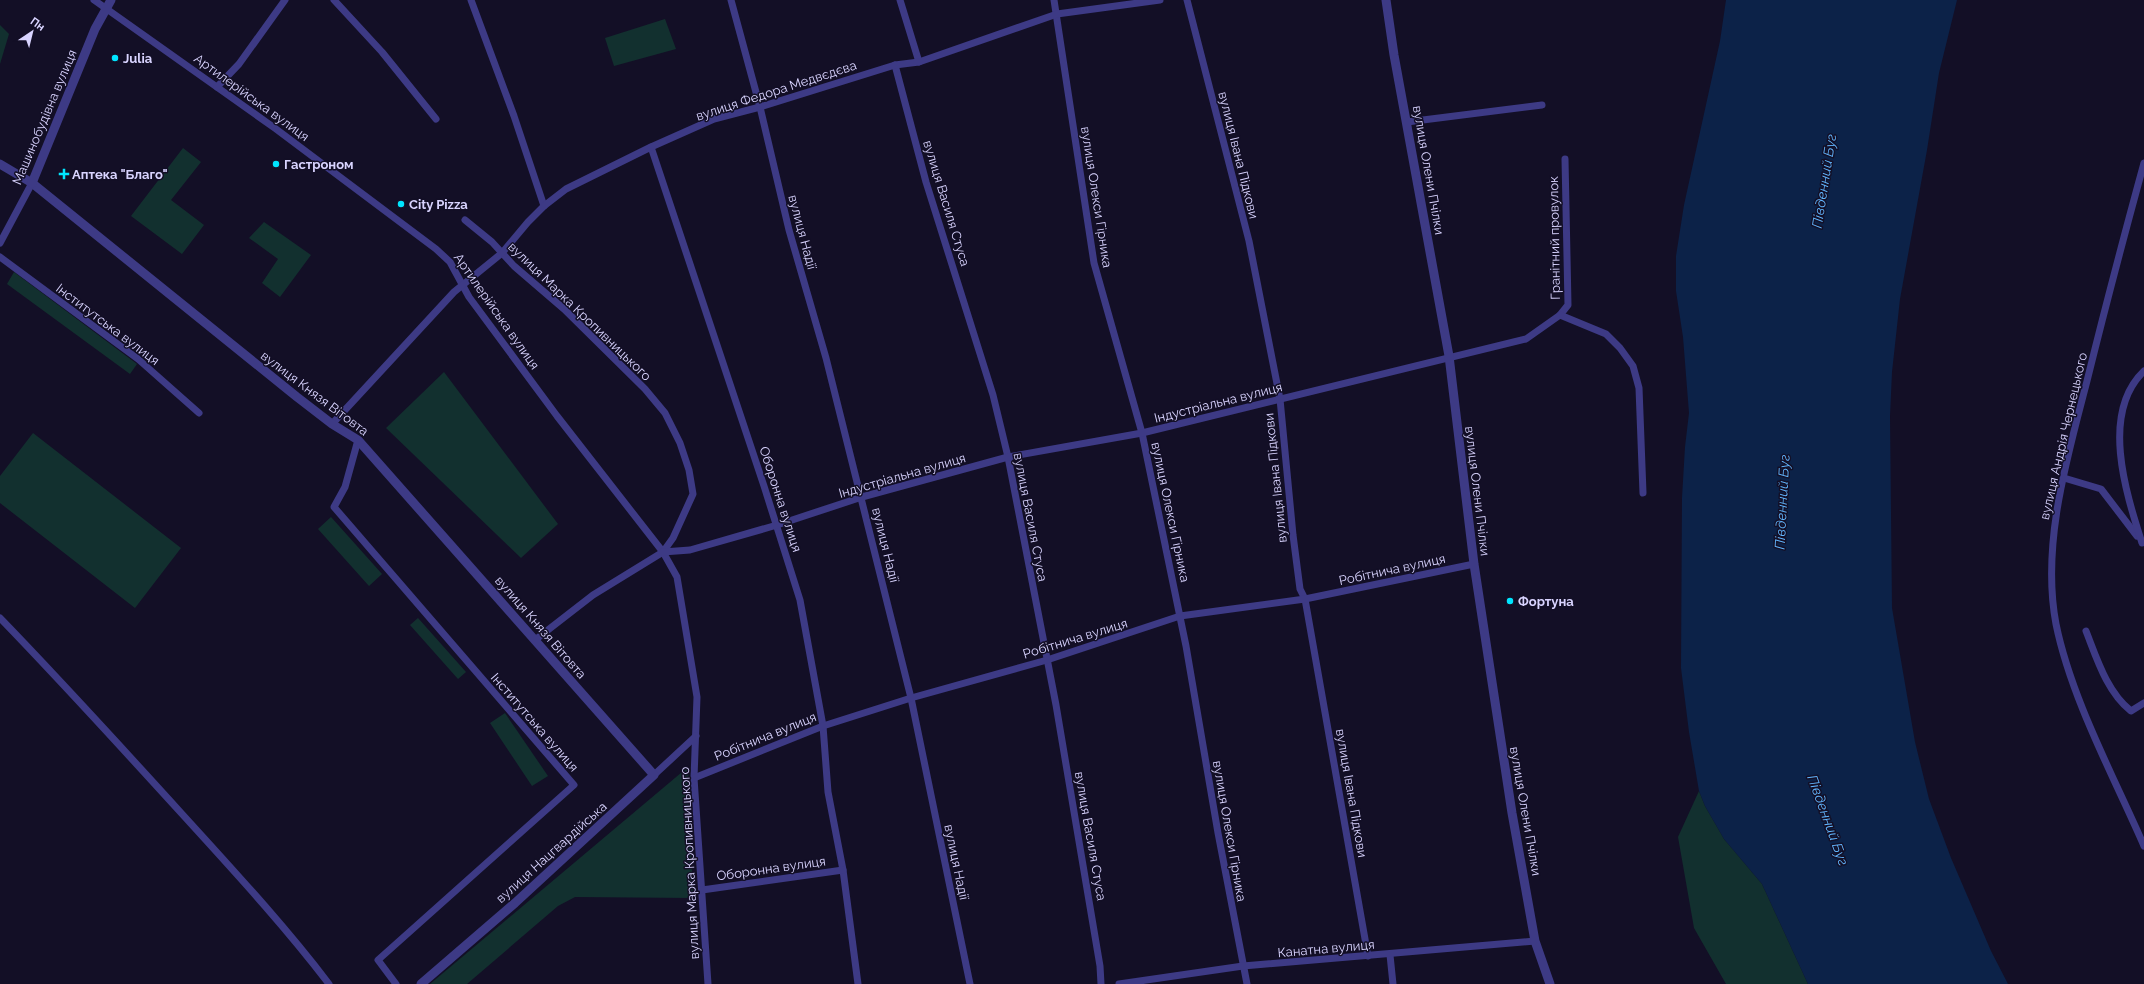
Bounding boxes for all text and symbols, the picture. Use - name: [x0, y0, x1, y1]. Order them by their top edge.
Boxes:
- north arrow: [12, 12, 52, 52]
- text: Пн: [28, 15, 47, 34]
- street label: Машинобудівна вулиця: [9, 47, 80, 187]
- place label: Julia: [123, 51, 153, 66]
- street label: Артилерійська вулиця: [191, 51, 312, 144]
- marker: Julia: [110, 53, 120, 63]
- street label: вулиця Федора Медвєдєва: [694, 57, 858, 124]
- street label: вулиця Івана Підкови: [1215, 90, 1262, 220]
- street label: вулиця Олени Пчілки: [1410, 104, 1447, 236]
- street label: вулиця Олекси Гірника: [1078, 125, 1115, 269]
- water label: Південний Буг: [1809, 132, 1839, 229]
- street label: вулиця Василя Стуса: [920, 138, 973, 268]
- place label: Гастроном: [284, 157, 354, 172]
- marker: Гастроном: [271, 159, 281, 169]
- place label: Аптека "Благо": [72, 167, 168, 182]
- marker: Аптека "Благо": [59, 169, 69, 179]
- street label: Гранітний провулок: [1546, 176, 1563, 300]
- street label: вулиця Надії: [785, 193, 820, 271]
- place label: City Pizza: [409, 197, 468, 212]
- marker: City Pizza: [396, 199, 406, 209]
- street label: вулиця Марка Кропивницького: [505, 239, 654, 384]
- street label: Артилерійська вулиця: [451, 250, 542, 372]
- street label: Інститутська вулиця: [53, 281, 162, 368]
- street label: вулиця Князя Вітовта: [258, 348, 371, 439]
- street label: вулиця Андрія Чернецького: [2037, 351, 2090, 521]
- street label: Індустріальна вулиця: [1152, 379, 1284, 426]
- street label: вулиця Івана Підкови: [1261, 412, 1290, 544]
- street label: вулиця Олени Пчілки: [1462, 425, 1493, 557]
- street label: вулиця Олекси Гірника: [1148, 441, 1193, 583]
- street label: Оборонна вулиця: [756, 444, 805, 554]
- street label: Індустріальна вулиця: [837, 450, 967, 501]
- street label: вулиця Василя Стуса: [1011, 451, 1050, 583]
- water label: Південний Буг: [1772, 454, 1792, 550]
- street label: вулиця Надії: [869, 506, 902, 584]
- street label: Робітнича вулиця: [1337, 551, 1447, 588]
- street label: вулиця Князя Вітовта: [492, 573, 589, 682]
- place label: Фортуна: [1518, 594, 1574, 609]
- marker: Фортуна: [1505, 596, 1515, 606]
- street label: Робітнича вулиця: [1021, 615, 1129, 662]
- street label: Інститутська вулиця: [488, 670, 581, 775]
- street label: Робітнича вулиця: [712, 709, 818, 764]
- street label: вулиця Івана Підкови: [1333, 728, 1370, 859]
- street label: вулиця Олени Пчілки: [1507, 745, 1544, 877]
- street label: вулиця Олекси Гірника: [1210, 759, 1249, 903]
- street label: вулиця Марка Кропивницького: [677, 766, 702, 960]
- street label: вулиця Василя Стуса: [1072, 770, 1109, 902]
- water label: Південний Буг: [1804, 772, 1852, 868]
- street label: вулиця Нацгвардійська: [493, 799, 610, 906]
- street label: вулиця Надії: [941, 823, 972, 901]
- street label: Оборонна вулиця: [716, 853, 827, 884]
- street label: Канатна вулиця: [1277, 937, 1375, 960]

